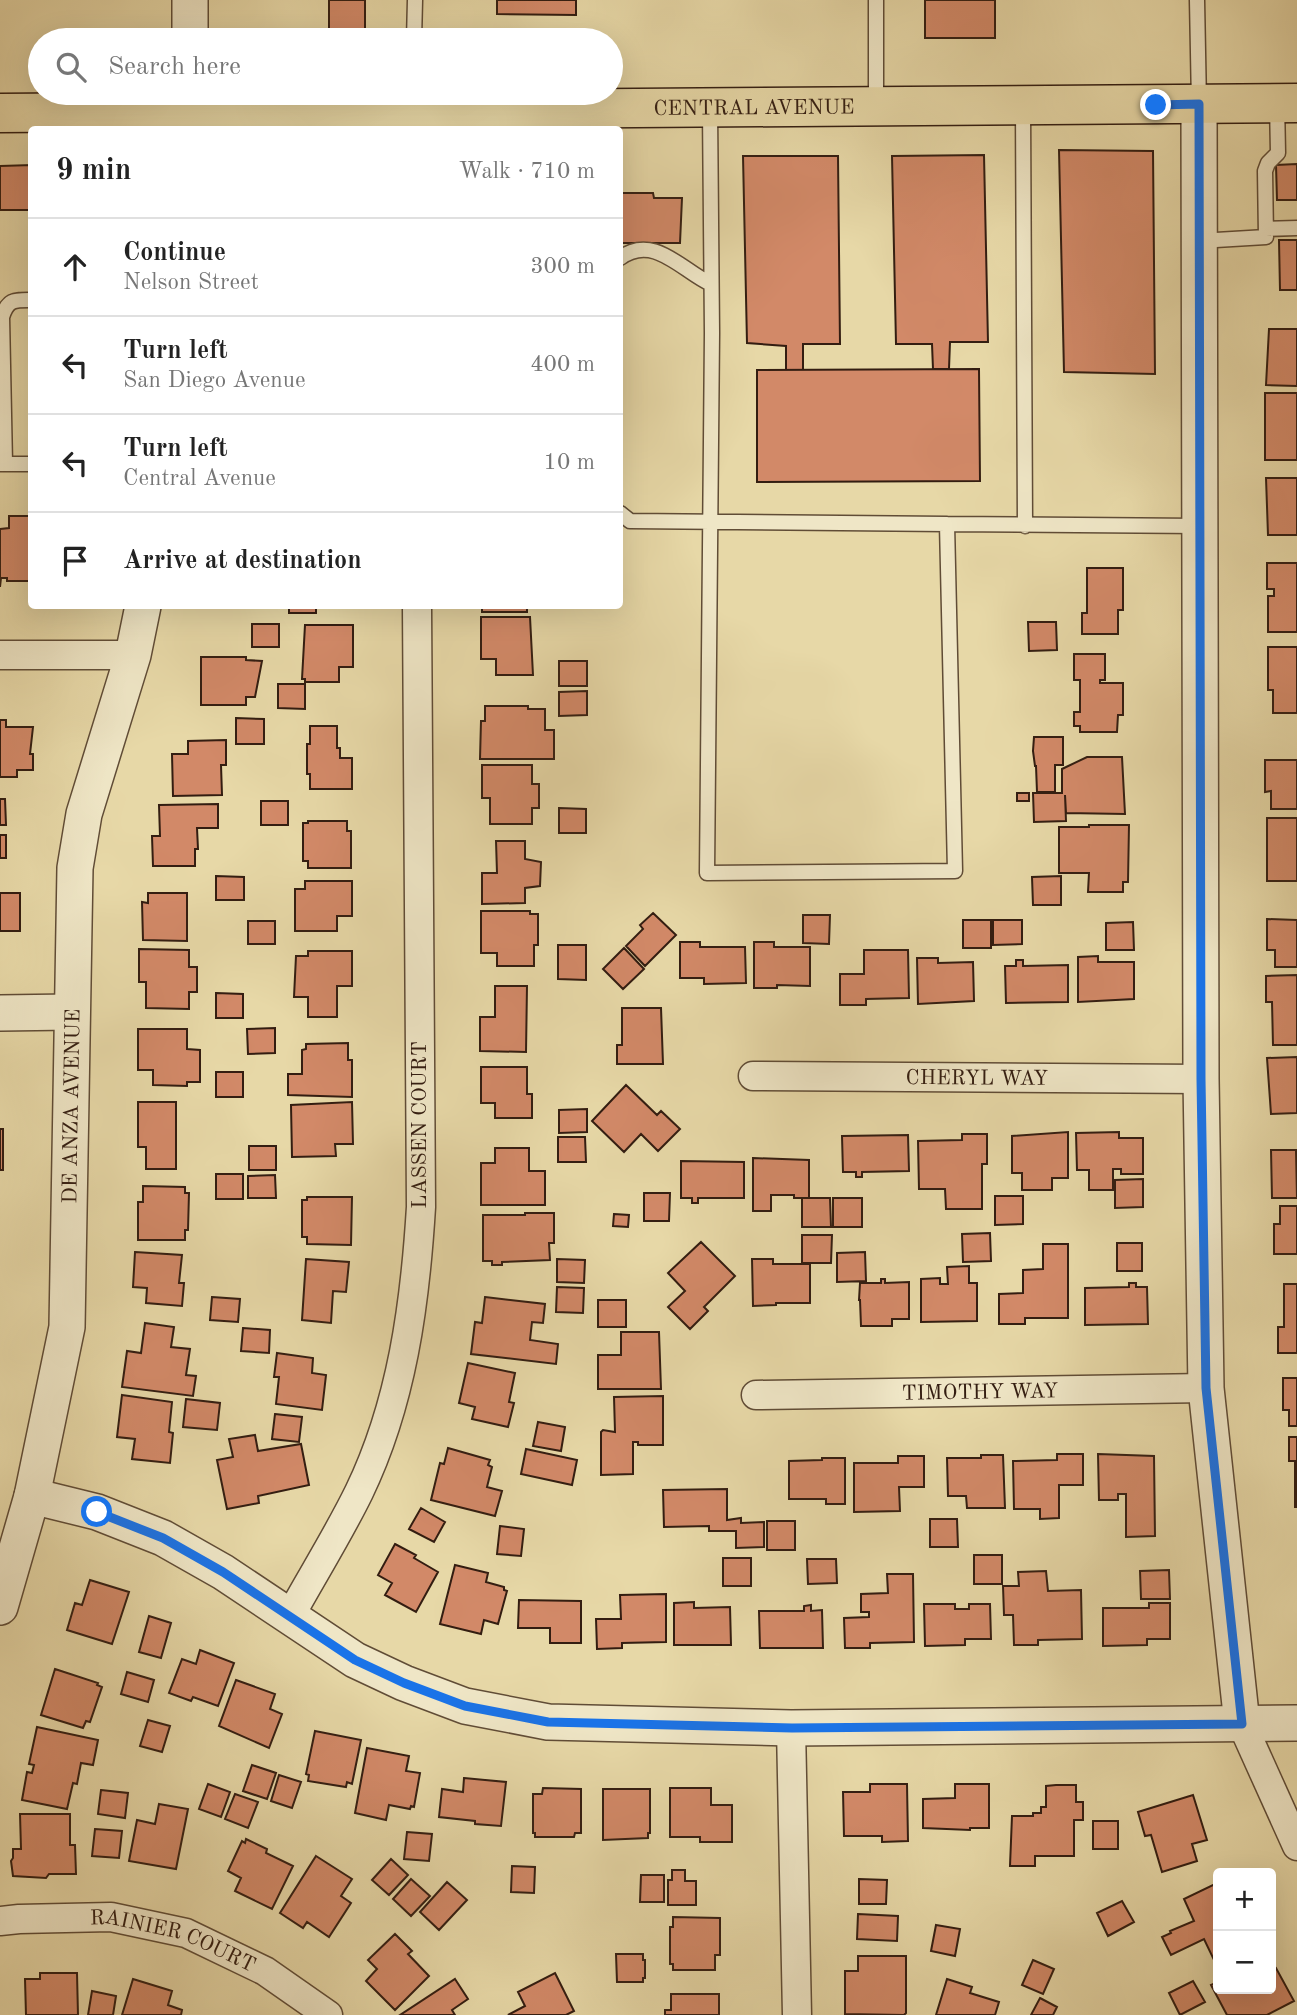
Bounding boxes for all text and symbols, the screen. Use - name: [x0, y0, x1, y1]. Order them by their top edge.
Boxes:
- search box: [28, 28, 623, 105]
- icon: search: [52, 48, 90, 86]
- text: Search here: [108, 54, 241, 80]
- route end: [1140, 89, 1171, 120]
- street label: CENTRAL AVENUE: [653, 97, 855, 120]
- text: 9 min: [56, 156, 131, 186]
- text: Walk · 710 m: [459, 160, 595, 183]
- text: Continue: [123, 240, 226, 266]
- icon: ahead: [56, 248, 94, 286]
- text: 300 m: [530, 255, 595, 278]
- text: Nelson Street: [123, 271, 259, 294]
- text: Turn left: [123, 338, 228, 364]
- icon: left: [56, 346, 94, 384]
- text: 400 m: [530, 353, 595, 376]
- text: San Diego Avenue: [123, 369, 306, 392]
- text: Turn left: [123, 436, 228, 462]
- icon: left: [56, 444, 94, 482]
- text: 10 m: [544, 451, 595, 474]
- text: Central Avenue: [123, 467, 276, 490]
- icon: arrive: [56, 542, 94, 580]
- text: Arrive at destination: [123, 548, 362, 574]
- street label: DE ANZA AVENUE: [60, 1008, 85, 1204]
- street label: LASSEN COURT: [410, 1041, 431, 1209]
- street label: CHERYL WAY: [906, 1068, 1048, 1090]
- street label: TIMOTHY WAY: [902, 1381, 1058, 1405]
- route start: [81, 1496, 112, 1527]
- map controls: [1213, 1868, 1276, 1994]
- button: +: [1213, 1868, 1276, 1931]
- street label: RAINIER COURT: [90, 1907, 259, 1977]
- button: −: [1213, 1931, 1276, 1994]

